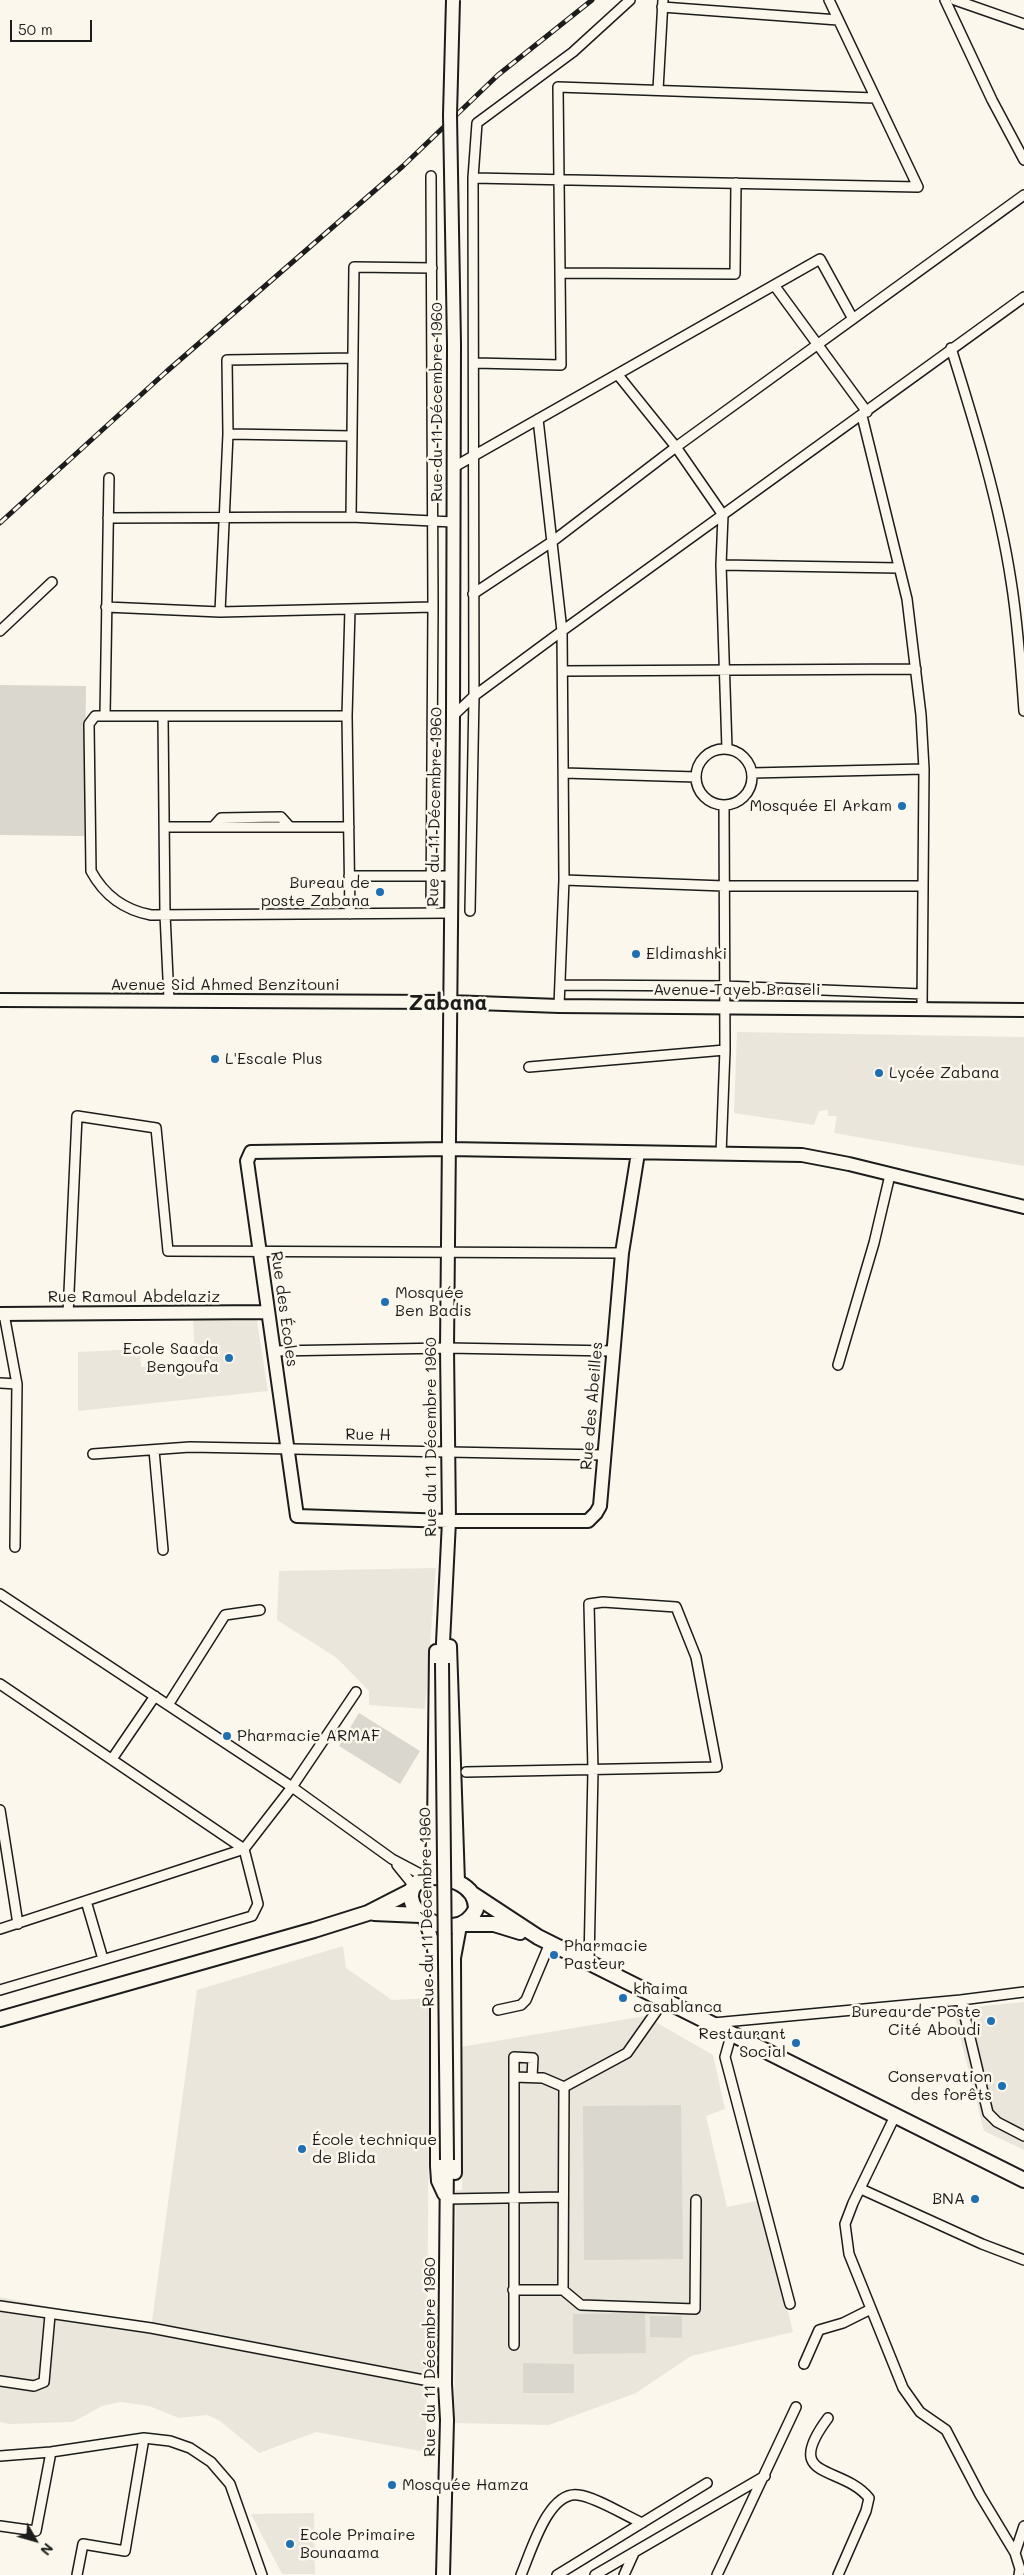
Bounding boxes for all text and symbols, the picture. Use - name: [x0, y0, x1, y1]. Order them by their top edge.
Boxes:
- scale bar: [12, 10, 95, 42]
- text: 50 m: [18, 19, 53, 39]
- street label: Rue du 11 Décembre 1960: [427, 302, 447, 502]
- street label: Rue du 11 Décembre 1960: [424, 707, 446, 907]
- place label: Mosquée El Arkam: [749, 796, 892, 816]
- marker: Mosquée El Arkam: [896, 800, 908, 812]
- place label: Bureau de poste Zabana: [261, 873, 370, 911]
- marker: Bureau de poste Zabana: [374, 886, 386, 898]
- place label: Eldimashki: [646, 944, 727, 964]
- marker: Eldimashki: [630, 948, 642, 960]
- street label: Avenue Sid Ahmed Benzitouni: [110, 975, 340, 995]
- street label: Avenue Tayeb Braseli: [653, 980, 821, 1000]
- district label: Zabana: [408, 991, 488, 1017]
- place label: L'Escale Plus: [225, 1049, 323, 1069]
- marker: L'Escale Plus: [209, 1053, 221, 1065]
- place label: Lycée Zabana: [889, 1063, 1000, 1083]
- marker: Lycée Zabana: [873, 1067, 885, 1079]
- street label: Rue des Écoles: [266, 1250, 302, 1368]
- place label: Mosquée Ben Badis: [395, 1283, 472, 1321]
- street label: Rue Ramoul Abdelaziz: [48, 1287, 220, 1307]
- marker: Mosquée Ben Badis: [379, 1296, 391, 1308]
- street label: Rue du 11 Décembre 1960: [421, 1337, 441, 1537]
- place label: Ecole Saada Bengoufa: [123, 1339, 219, 1377]
- street label: Rue des Abeilles: [577, 1341, 607, 1471]
- marker: Ecole Saada Bengoufa: [223, 1352, 235, 1364]
- street label: Rue H: [345, 1425, 391, 1445]
- place label: Pharmacie ARMAF: [237, 1726, 380, 1746]
- marker: Pharmacie ARMAF: [221, 1730, 233, 1742]
- street label: Rue du 11 Décembre 1960: [416, 1807, 438, 2007]
- place label: Pharmacie Pasteur: [564, 1936, 648, 1974]
- marker: Pharmacie Pasteur: [548, 1949, 560, 1961]
- place label: khaima casablanca: [633, 1979, 723, 2017]
- marker: khaima casablanca: [617, 1992, 629, 2004]
- place label: Bureau de Poste Cité Aboudi: [851, 2002, 981, 2040]
- marker: Bureau de Poste Cité Aboudi: [985, 2015, 997, 2027]
- place label: Restaurant Social: [698, 2024, 786, 2062]
- marker: Restaurant Social: [790, 2037, 802, 2049]
- place label: Conservation des forêts: [888, 2067, 992, 2105]
- marker: Conservation des forêts: [996, 2080, 1008, 2092]
- place label: École technique de Blida: [312, 2130, 437, 2168]
- marker: École technique de Blida: [296, 2143, 308, 2155]
- place label: BNA: [932, 2189, 965, 2209]
- marker: BNA: [969, 2193, 981, 2205]
- street label: Rue du 11 Décembre 1960: [420, 2257, 440, 2457]
- place label: Mosquée Hamza: [402, 2475, 529, 2495]
- marker: Mosquée Hamza: [386, 2479, 398, 2491]
- north arrow: [10, 2515, 60, 2565]
- place label: Ecole Primaire Bounaama: [300, 2525, 415, 2563]
- marker: Ecole Primaire Bounaama: [284, 2538, 296, 2550]
- text: N: [36, 2539, 58, 2560]

